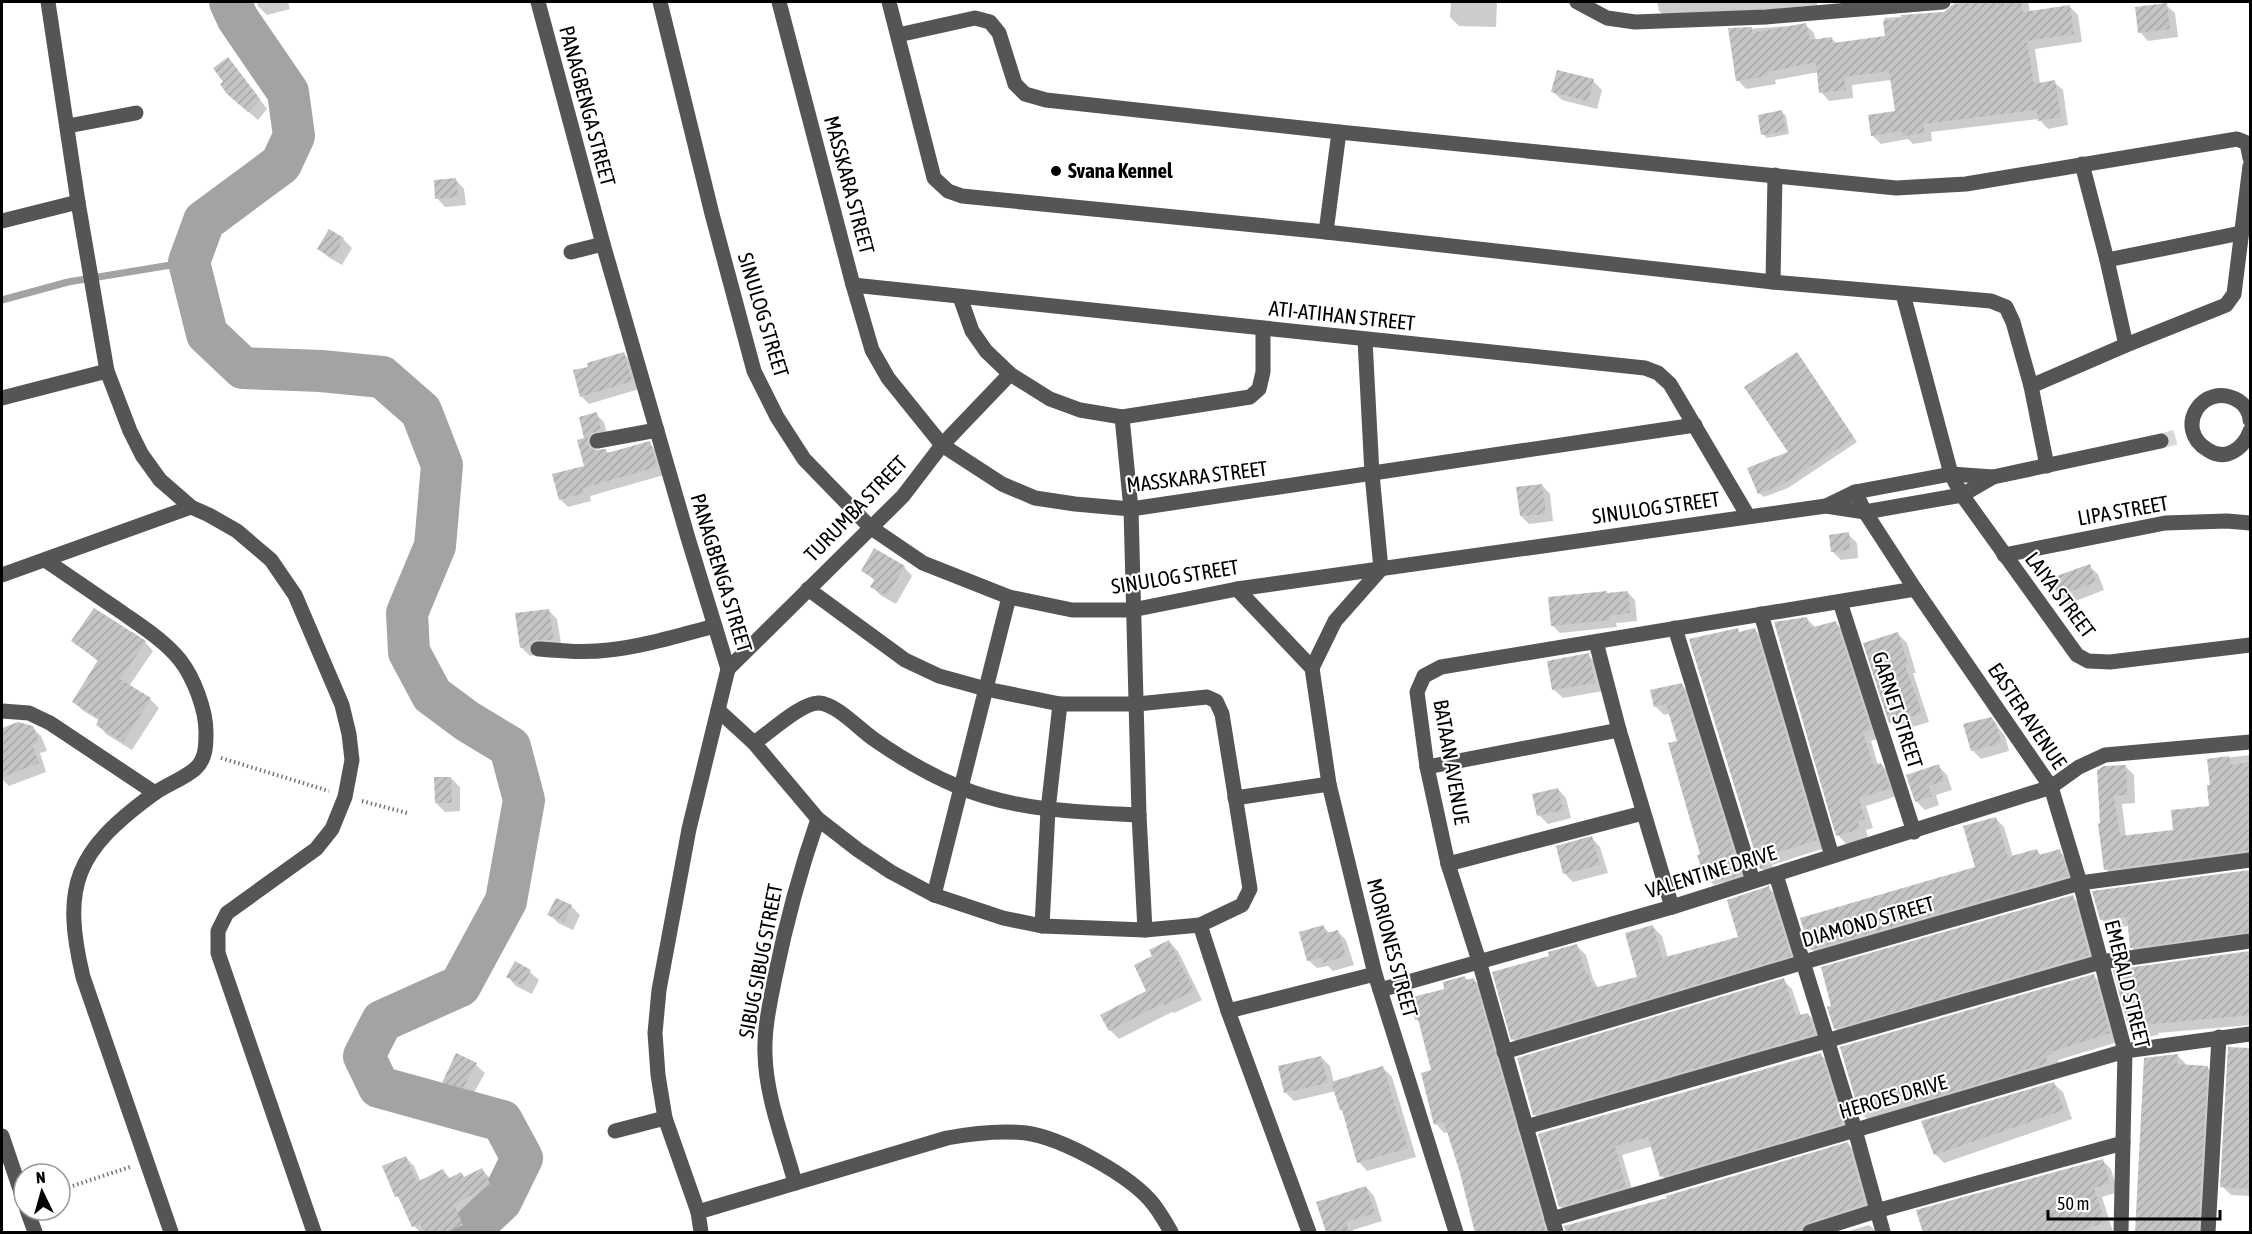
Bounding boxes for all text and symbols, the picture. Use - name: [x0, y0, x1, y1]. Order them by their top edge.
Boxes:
- street label: PANAGBENGA STREET: [555, 23, 621, 188]
- street label: MASSKARA STREET: [820, 113, 880, 256]
- place label: Svana Kennel: [1068, 158, 1173, 182]
- marker: Svana Kennel: [1049, 164, 1063, 178]
- street label: SINULOG STREET: [734, 250, 794, 380]
- street label: ATI-ATIHAN STREET: [1268, 295, 1416, 335]
- street label: TURUMBA STREET: [799, 451, 912, 566]
- street label: MASSKARA STREET: [1125, 455, 1269, 497]
- street label: SINULOG STREET: [1591, 486, 1721, 528]
- street label: PANAGBENGA STREET: [686, 490, 758, 655]
- street label: LIPA STREET: [2076, 490, 2170, 530]
- street label: LAIYA STREET: [2021, 547, 2101, 642]
- street label: SINULOG STREET: [1109, 554, 1240, 598]
- street label: GARNET STREET: [1868, 648, 1928, 771]
- street label: EASTER AVENUE: [1984, 658, 2072, 773]
- street label: BATAAN AVENUE: [1429, 697, 1475, 826]
- street label: VALENTINE DRIVE: [1643, 840, 1779, 902]
- street label: MORIONES STREET: [1363, 876, 1423, 1020]
- street label: SIBUG SIBUG STREET: [733, 882, 787, 1040]
- street label: DIAMOND STREET: [1799, 891, 1937, 951]
- street label: EMERALD STREET: [2100, 917, 2155, 1050]
- street label: HEROES DRIVE: [1836, 1069, 1950, 1123]
- north arrow: [12, 1162, 72, 1222]
- text: N: [35, 1168, 46, 1186]
- scale bar: [2048, 1183, 2220, 1221]
- text: 50 m: [2057, 1193, 2089, 1214]

